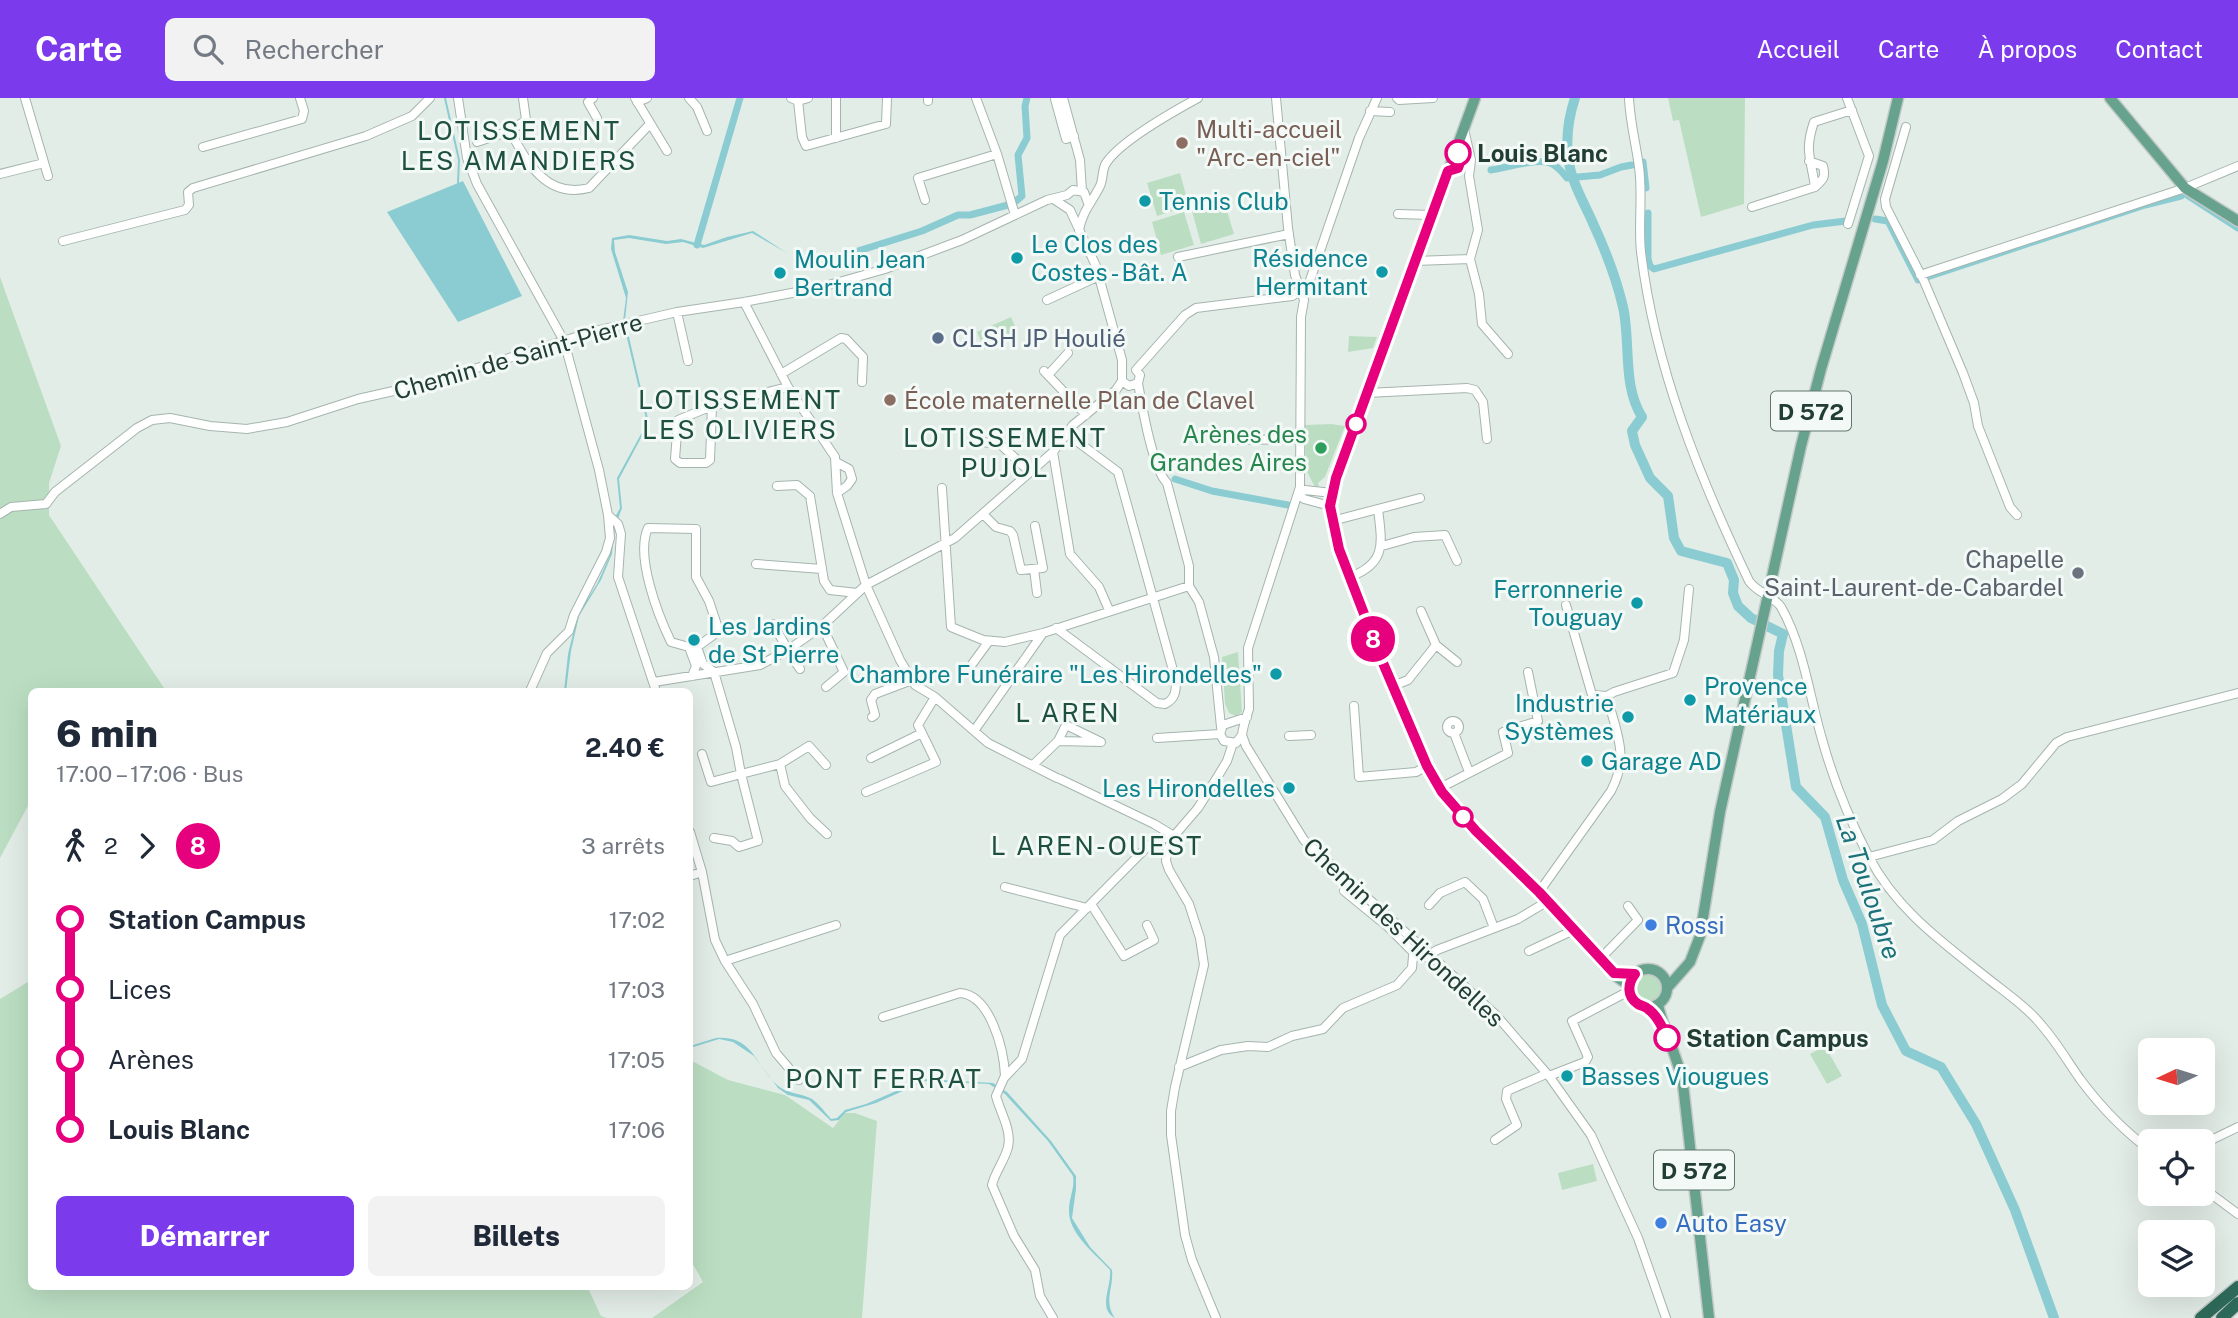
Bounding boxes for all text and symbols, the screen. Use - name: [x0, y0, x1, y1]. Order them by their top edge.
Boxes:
- search box: [165, 18, 655, 81]
- text: Carte: [35, 30, 123, 68]
- icon: search: [189, 30, 227, 68]
- text: Rechercher: [245, 34, 384, 65]
- text: Accueil: [1757, 35, 1840, 63]
- text: Carte: [1878, 35, 1939, 63]
- text: À propos: [1977, 35, 2077, 63]
- text: Contact: [2115, 35, 2203, 63]
- district label: LOTISSEMENT LES AMANDIERS: [401, 115, 637, 176]
- place label: Multi-accueil "Arc-en-ciel": [1196, 115, 1342, 171]
- marker: Multi-accueil "Arc-en-ciel": [1174, 135, 1190, 151]
- place label: Louis Blanc: [1477, 139, 1608, 167]
- marker: Louis Blanc: [1445, 140, 1471, 166]
- place label: Tennis Club: [1159, 187, 1289, 215]
- marker: Tennis Club: [1137, 193, 1153, 209]
- place label: Le Clos des Costes - Bât. A: [1031, 230, 1188, 286]
- place label: Résidence Hermitant: [1252, 244, 1368, 300]
- place label: Moulin Jean Bertrand: [794, 245, 926, 301]
- marker: Le Clos des Costes - Bât. A: [1009, 250, 1025, 266]
- marker: Résidence Hermitant: [1374, 264, 1390, 280]
- marker: Moulin Jean Bertrand: [772, 265, 788, 281]
- street label: Chemin de Saint-Pierre: [390, 307, 646, 405]
- place label: CLSH JP Houlié: [952, 324, 1126, 352]
- marker: CLSH JP Houlié: [930, 330, 946, 346]
- district label: LOTISSEMENT LES OLIVIERS: [638, 384, 842, 445]
- place label: École maternelle Plan de Clavel: [904, 386, 1255, 414]
- marker: École maternelle Plan de Clavel: [882, 392, 898, 408]
- road number: D 572: [1771, 392, 1851, 430]
- unlabelled marker: [1346, 414, 1366, 434]
- place label: Arènes des Grandes Aires: [1150, 420, 1307, 476]
- district label: LOTISSEMENT PUJOL: [903, 422, 1107, 483]
- marker: Arènes des Grandes Aires: [1313, 440, 1329, 456]
- place label: Chapelle Saint-Laurent-de-Cabardel: [1764, 545, 2064, 601]
- marker: Chapelle Saint-Laurent-de-Cabardel: [2070, 565, 2086, 581]
- place label: Ferronnerie Touguay: [1493, 575, 1623, 631]
- marker: Ferronnerie Touguay: [1629, 595, 1645, 611]
- place label: Les Jardins de St Pierre: [708, 612, 839, 668]
- line badge: 8: [1350, 616, 1396, 662]
- text: 8: [1365, 625, 1381, 653]
- marker: Les Jardins de St Pierre: [686, 632, 702, 648]
- place label: Chambre Funéraire "Les Hirondelles": [849, 660, 1262, 688]
- marker: Chambre Funéraire "Les Hirondelles": [1268, 666, 1284, 682]
- place label: Provence Matériaux: [1704, 672, 1817, 728]
- place label: Industrie Systèmes: [1504, 689, 1614, 745]
- marker: Provence Matériaux: [1682, 692, 1698, 708]
- district label: L AREN: [1015, 697, 1121, 728]
- marker: Industrie Systèmes: [1620, 709, 1636, 725]
- text: 6 min: [56, 711, 158, 756]
- text: 2.40 €: [585, 732, 665, 763]
- place label: Garage AD: [1601, 747, 1722, 775]
- marker: Garage AD: [1579, 753, 1595, 769]
- text: 17:00 – 17:06 · Bus: [56, 760, 243, 787]
- place label: Les Hirondelles: [1102, 774, 1275, 802]
- marker: Les Hirondelles: [1281, 780, 1297, 796]
- unlabelled marker: [1453, 807, 1473, 827]
- water label: La Touloubre: [1830, 811, 1908, 963]
- icon: walk: [56, 827, 94, 865]
- icon: forward: [128, 827, 166, 865]
- district label: L AREN-OUEST: [991, 830, 1203, 861]
- text: 2: [104, 832, 118, 859]
- text: 8: [190, 832, 206, 860]
- text: 3 arrêts: [581, 832, 665, 859]
- street label: Chemin des Hirondelles: [1298, 832, 1510, 1032]
- text: Station Campus: [108, 904, 306, 935]
- text: 17:02: [609, 906, 665, 933]
- place label: Rossi: [1665, 911, 1725, 939]
- marker: Rossi: [1643, 917, 1659, 933]
- text: Lices: [108, 974, 171, 1005]
- text: 17:03: [608, 976, 665, 1003]
- place label: Station Campus: [1686, 1024, 1869, 1052]
- marker: Station Campus: [1654, 1025, 1680, 1051]
- north arrow: [2138, 1038, 2216, 1115]
- map controls: [2138, 1038, 2215, 1297]
- text: Arènes: [108, 1044, 194, 1075]
- text: 17:05: [608, 1046, 665, 1073]
- place label: Basses Viougues: [1581, 1062, 1769, 1090]
- district label: PONT FERRAT: [785, 1063, 983, 1094]
- marker: Basses Viougues: [1559, 1068, 1575, 1084]
- text: Louis Blanc: [108, 1114, 250, 1145]
- text: 17:06: [608, 1116, 665, 1143]
- button: locate: [2138, 1129, 2215, 1206]
- road number: D 572: [1654, 1150, 1734, 1190]
- button: Démarrer: [56, 1196, 354, 1276]
- button: Billets: [368, 1196, 665, 1276]
- place label: Auto Easy: [1675, 1209, 1787, 1237]
- marker: Auto Easy: [1653, 1215, 1669, 1231]
- button: layers: [2138, 1220, 2215, 1297]

